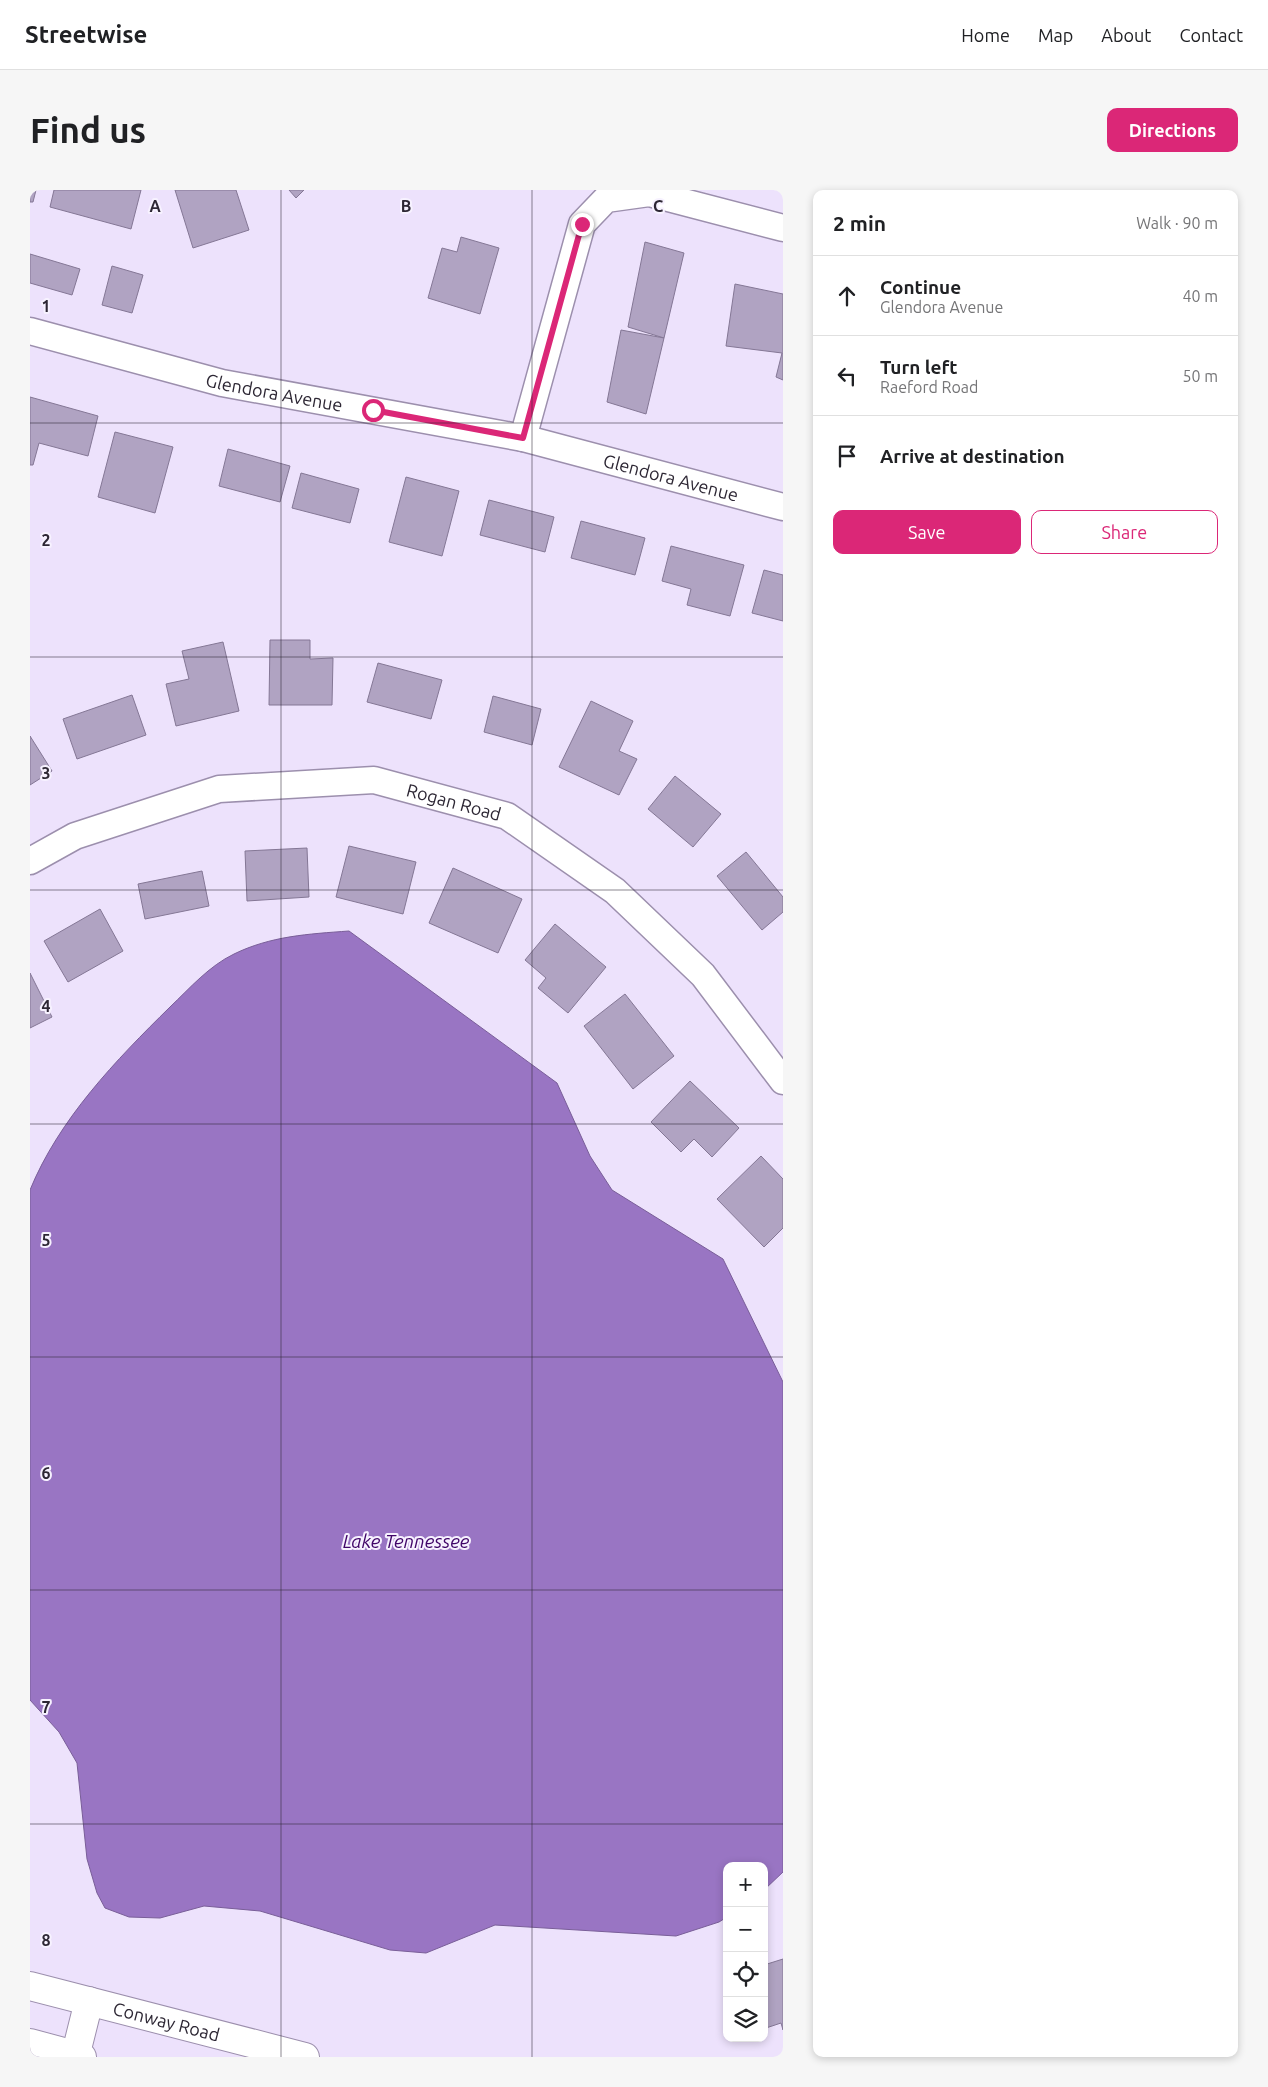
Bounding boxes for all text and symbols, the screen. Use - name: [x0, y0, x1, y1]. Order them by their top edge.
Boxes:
- text: Streetwise: [25, 21, 147, 48]
- text: Home: [961, 25, 1010, 45]
- text: Map: [1038, 25, 1073, 45]
- text: About: [1101, 25, 1151, 45]
- text: Contact: [1179, 25, 1243, 45]
- button: Directions: [1107, 108, 1238, 152]
- text: Find us: [30, 110, 146, 150]
- text: A: [149, 197, 161, 215]
- text: B: [401, 197, 411, 215]
- text: C: [653, 197, 663, 215]
- text: 2 min: [833, 211, 886, 235]
- route end: [571, 213, 594, 236]
- text: Walk · 90 m: [1136, 214, 1218, 232]
- text: Continue: [880, 276, 961, 298]
- icon: ahead: [833, 282, 861, 310]
- text: 40 m: [1182, 287, 1218, 305]
- text: 1: [41, 297, 51, 315]
- text: Glendora Avenue: [880, 298, 1003, 316]
- text: Turn left: [880, 356, 958, 378]
- icon: left: [833, 362, 861, 390]
- text: 50 m: [1182, 367, 1218, 385]
- street label: Glendora Avenue: [204, 369, 344, 415]
- text: Raeford Road: [880, 378, 978, 396]
- route start: [362, 399, 385, 422]
- icon: arrive: [833, 442, 861, 470]
- text: Arrive at destination: [880, 445, 1065, 467]
- street label: Glendora Avenue: [601, 450, 741, 505]
- button: Save: [833, 510, 1021, 554]
- button: Share: [1031, 510, 1218, 554]
- text: 2: [41, 531, 51, 549]
- text: 3: [41, 764, 51, 782]
- street label: Rogan Road: [404, 779, 503, 824]
- text: 4: [41, 997, 51, 1015]
- text: 5: [41, 1231, 51, 1249]
- text: 6: [41, 1464, 51, 1482]
- water label: Lake Tennessee: [343, 1530, 470, 1552]
- text: 7: [41, 1698, 51, 1716]
- map controls: [723, 1862, 768, 2042]
- button: +: [723, 1862, 768, 1907]
- button: −: [723, 1907, 768, 1952]
- text: 8: [41, 1931, 51, 1949]
- button: locate: [723, 1952, 768, 1997]
- button: layers: [723, 1997, 768, 2042]
- street label: Conway Road: [111, 1998, 222, 2045]

